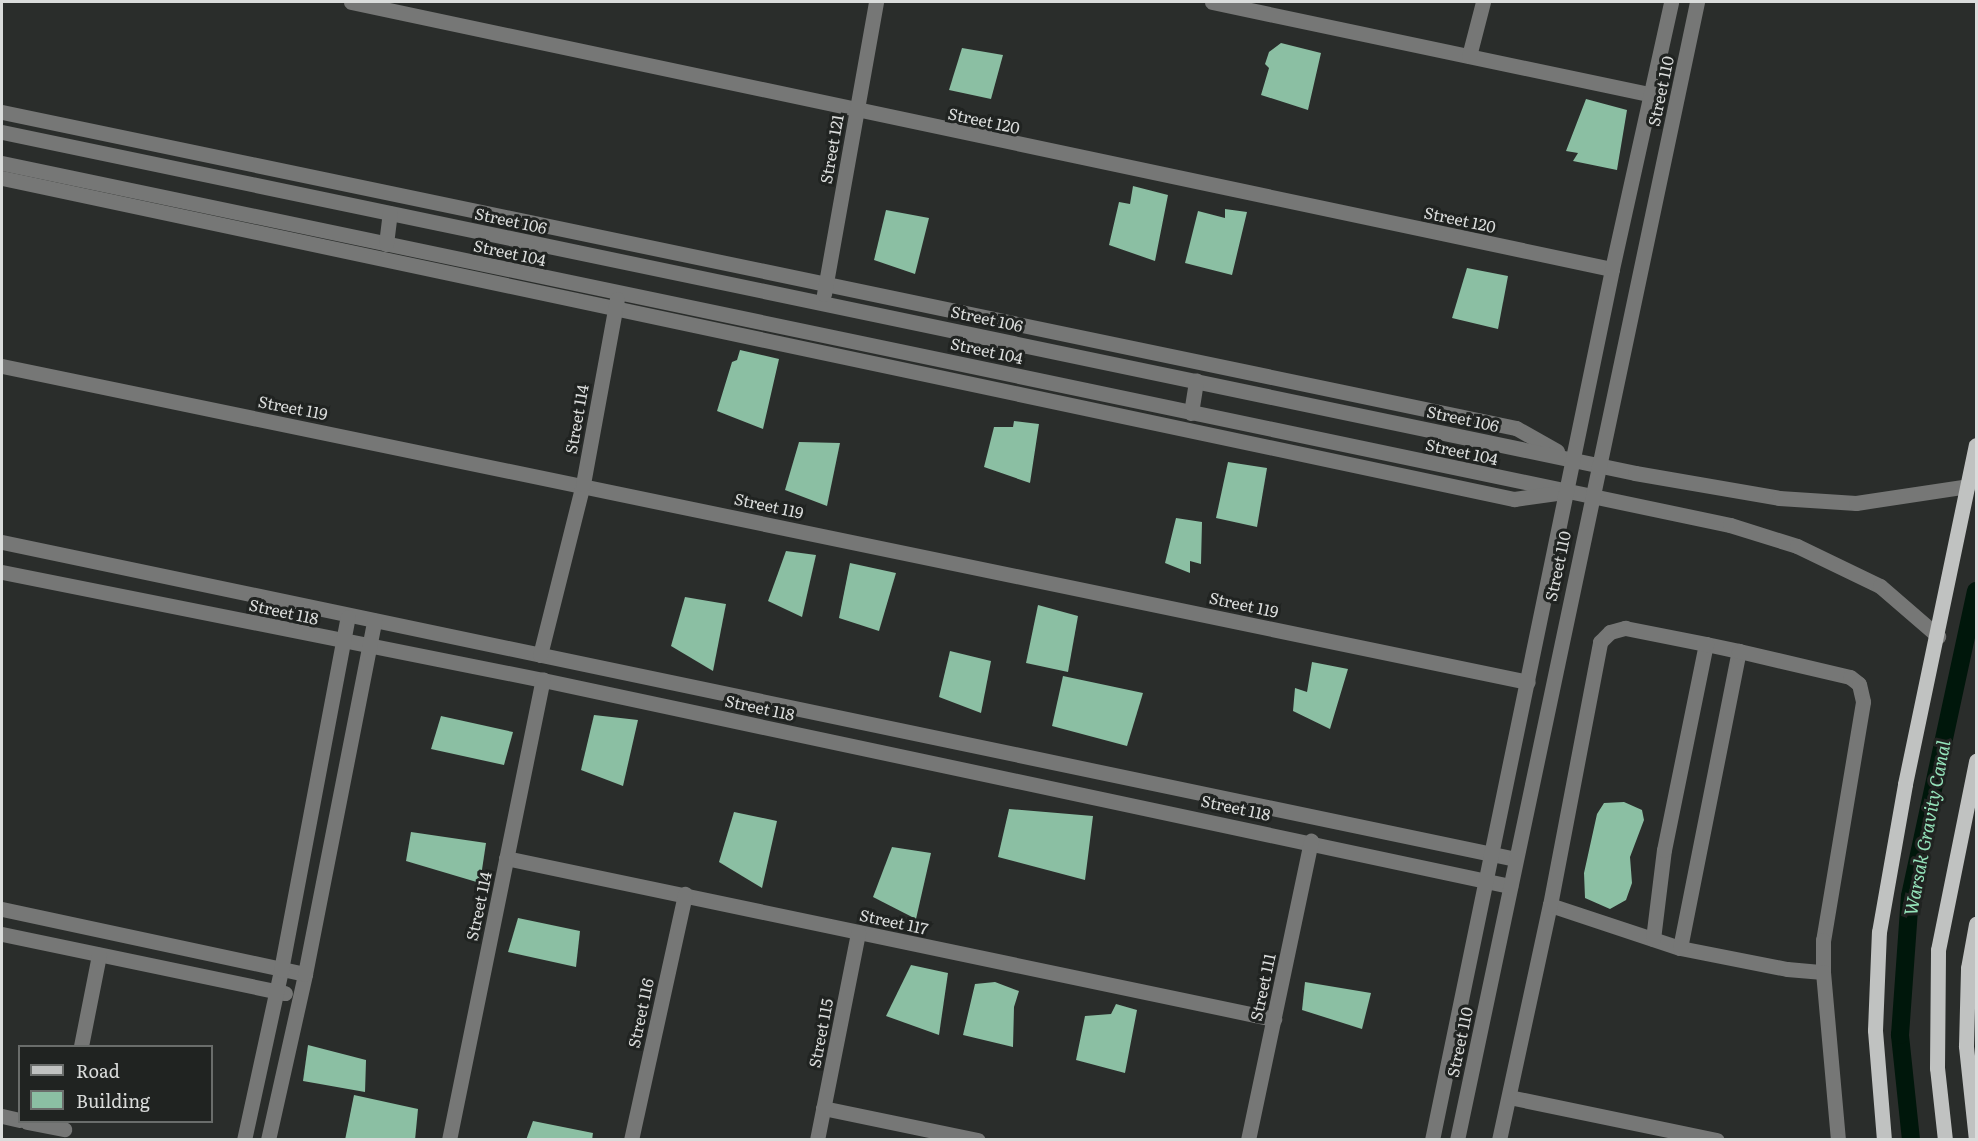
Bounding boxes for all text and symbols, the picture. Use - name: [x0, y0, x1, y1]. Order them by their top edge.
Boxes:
- street label: Street 110: [1643, 54, 1677, 128]
- street label: Street 120: [946, 103, 1022, 137]
- street label: Street 121: [815, 113, 847, 185]
- street label: Street 120: [1422, 202, 1498, 236]
- street label: Street 106: [473, 203, 549, 237]
- street label: Street 104: [472, 235, 548, 269]
- street label: Street 106: [949, 301, 1025, 335]
- street label: Street 104: [949, 333, 1025, 367]
- street label: Street 114: [560, 383, 592, 455]
- street label: Street 119: [257, 391, 329, 423]
- street label: Street 106: [1425, 401, 1501, 435]
- street label: Street 104: [1424, 434, 1500, 468]
- street label: Street 119: [733, 488, 805, 522]
- street label: Street 110: [1540, 529, 1574, 603]
- street label: Street 119: [1208, 587, 1280, 621]
- street label: Street 118: [247, 594, 321, 628]
- street label: Street 118: [723, 690, 797, 724]
- water label: Warsak Gravity Canal: [1899, 738, 1955, 918]
- street label: Street 118: [1199, 790, 1273, 824]
- street label: Street 114: [461, 870, 495, 942]
- street label: Street 117: [858, 904, 930, 938]
- street label: Street 111: [1245, 951, 1279, 1023]
- street label: Street 116: [623, 976, 657, 1050]
- street label: Street 115: [804, 997, 836, 1069]
- street label: Street 110: [1442, 1005, 1476, 1079]
- legend: [18, 1045, 213, 1123]
- text: Road: [76, 1057, 120, 1084]
- text: Building: [76, 1087, 150, 1114]

